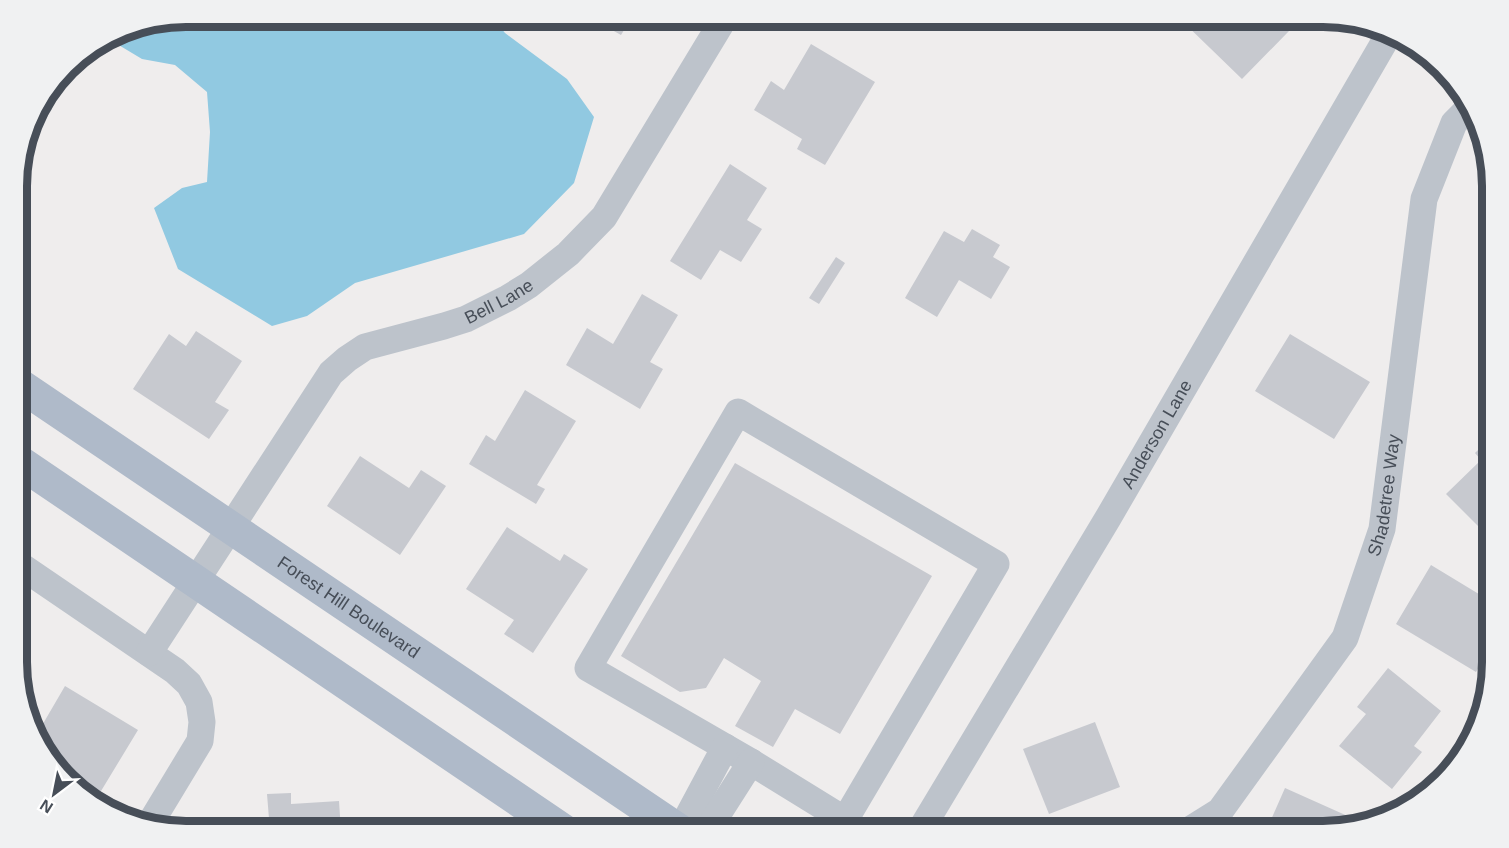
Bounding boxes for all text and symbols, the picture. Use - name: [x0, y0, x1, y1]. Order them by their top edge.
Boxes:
- street label: Bell Lane: [461, 275, 537, 328]
- street label: Anderson Lane: [1117, 376, 1196, 492]
- street label: Shadetree Way: [1364, 433, 1404, 559]
- street label: Forest Hill Boulevard: [274, 552, 424, 662]
- north arrow: [24, 764, 84, 824]
- text: N: [37, 796, 56, 817]

